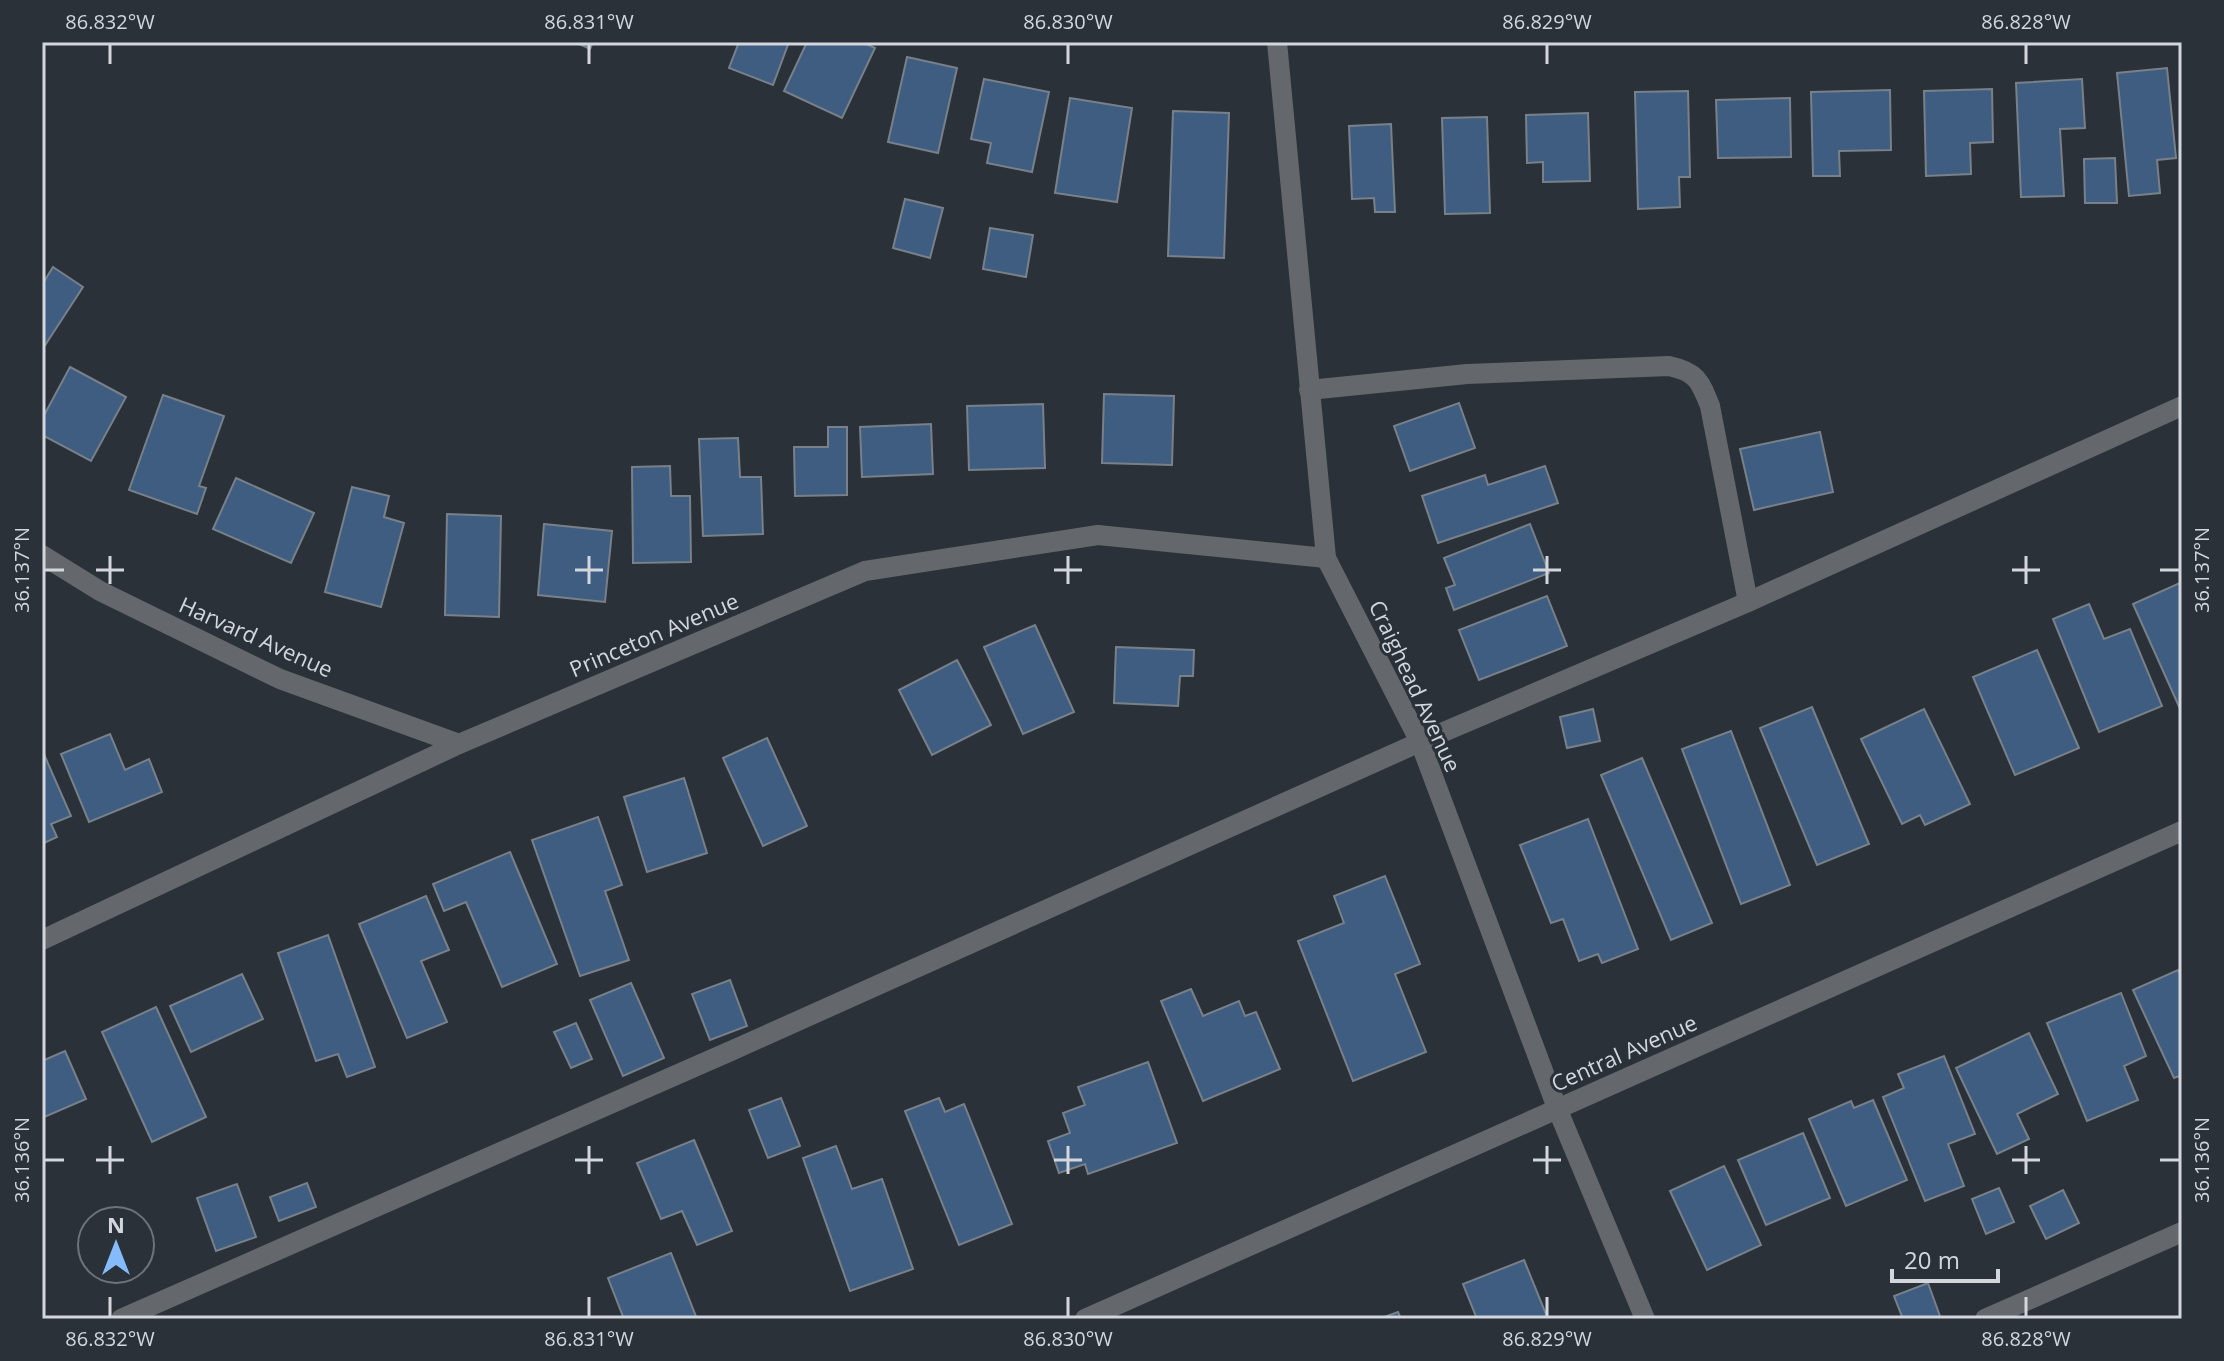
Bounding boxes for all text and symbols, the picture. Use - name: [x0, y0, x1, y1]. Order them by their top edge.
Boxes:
- text: 86.832°W: [65, 8, 155, 35]
- text: 86.831°W: [544, 8, 634, 35]
- text: 86.830°W: [1023, 8, 1113, 35]
- text: 86.829°W: [1502, 8, 1592, 35]
- text: 86.828°W: [1981, 8, 2071, 35]
- text: 36.137°N: [8, 527, 35, 613]
- text: 36.137°N: [2188, 527, 2215, 613]
- street label: Princeton Avenue: [564, 585, 743, 683]
- street label: Harvard Avenue: [175, 589, 338, 683]
- street label: Craighead Avenue: [1363, 595, 1469, 776]
- street label: Central Avenue: [1546, 1007, 1701, 1098]
- text: 36.136°N: [8, 1117, 35, 1203]
- text: 36.136°N: [2188, 1117, 2215, 1203]
- north arrow: [76, 1205, 156, 1285]
- text: N: [107, 1209, 125, 1239]
- scale bar: [1892, 1233, 1998, 1283]
- text: 20 m: [1904, 1243, 1960, 1276]
- text: 86.832°W: [65, 1325, 155, 1352]
- text: 86.831°W: [544, 1325, 634, 1352]
- text: 86.830°W: [1023, 1325, 1113, 1352]
- text: 86.829°W: [1502, 1325, 1592, 1352]
- text: 86.828°W: [1981, 1325, 2071, 1352]

